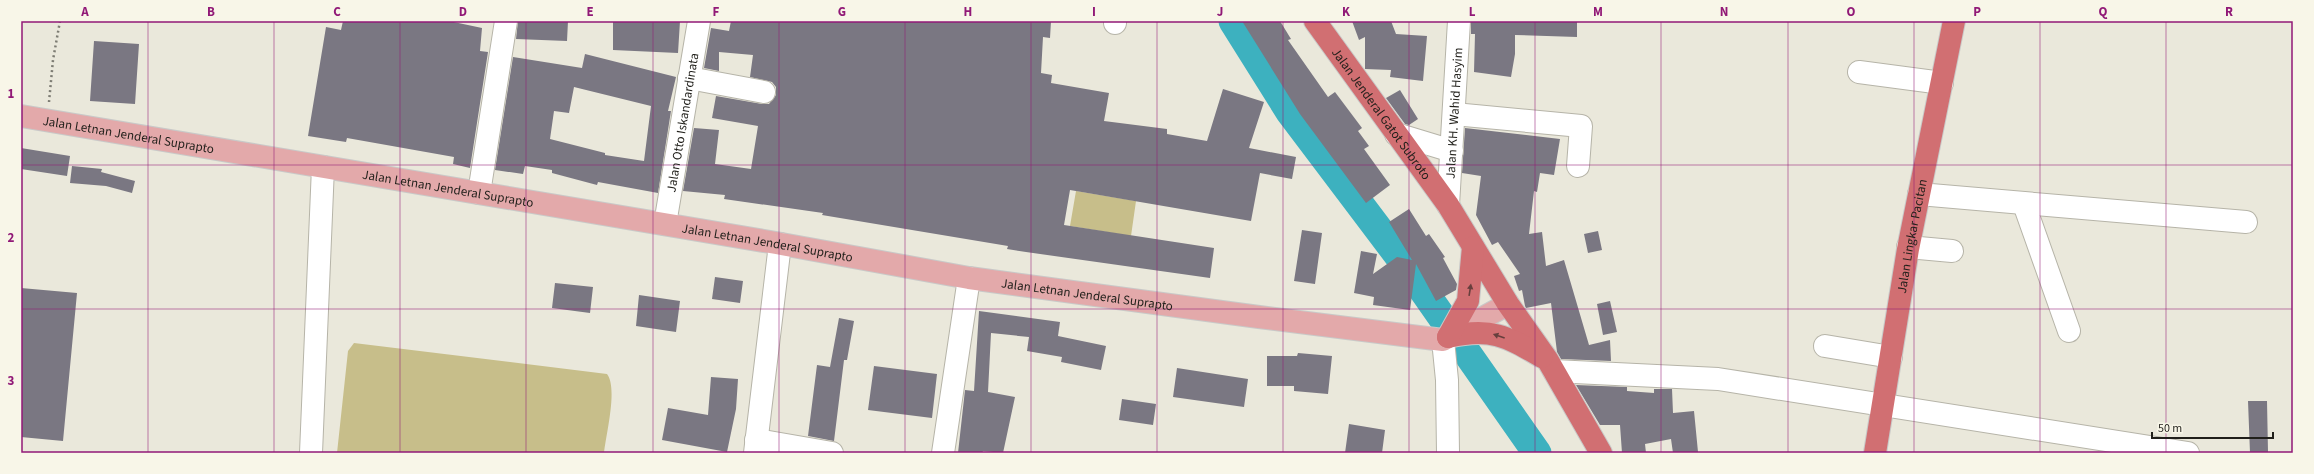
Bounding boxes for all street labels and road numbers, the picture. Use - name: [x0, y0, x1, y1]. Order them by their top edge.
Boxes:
- street label: Jalan Jenderal Gatot Subroto: [1327, 44, 1435, 184]
- street label: Jalan KH. Wahid Hasyim: [1442, 47, 1467, 179]
- street label: Jalan Otto Iskandardinata: [663, 52, 704, 193]
- street label: Jalan Letnan Jenderal Suprapto: [41, 112, 215, 158]
- street label: Jalan Letnan Jenderal Suprapto: [361, 166, 535, 212]
- street label: Jalan Lingkar Pacitan: [1893, 177, 1932, 295]
- street label: Jalan Letnan Jenderal Suprapto: [680, 219, 854, 267]
- street label: Jalan Letnan Jenderal Suprapto: [1000, 274, 1174, 315]

